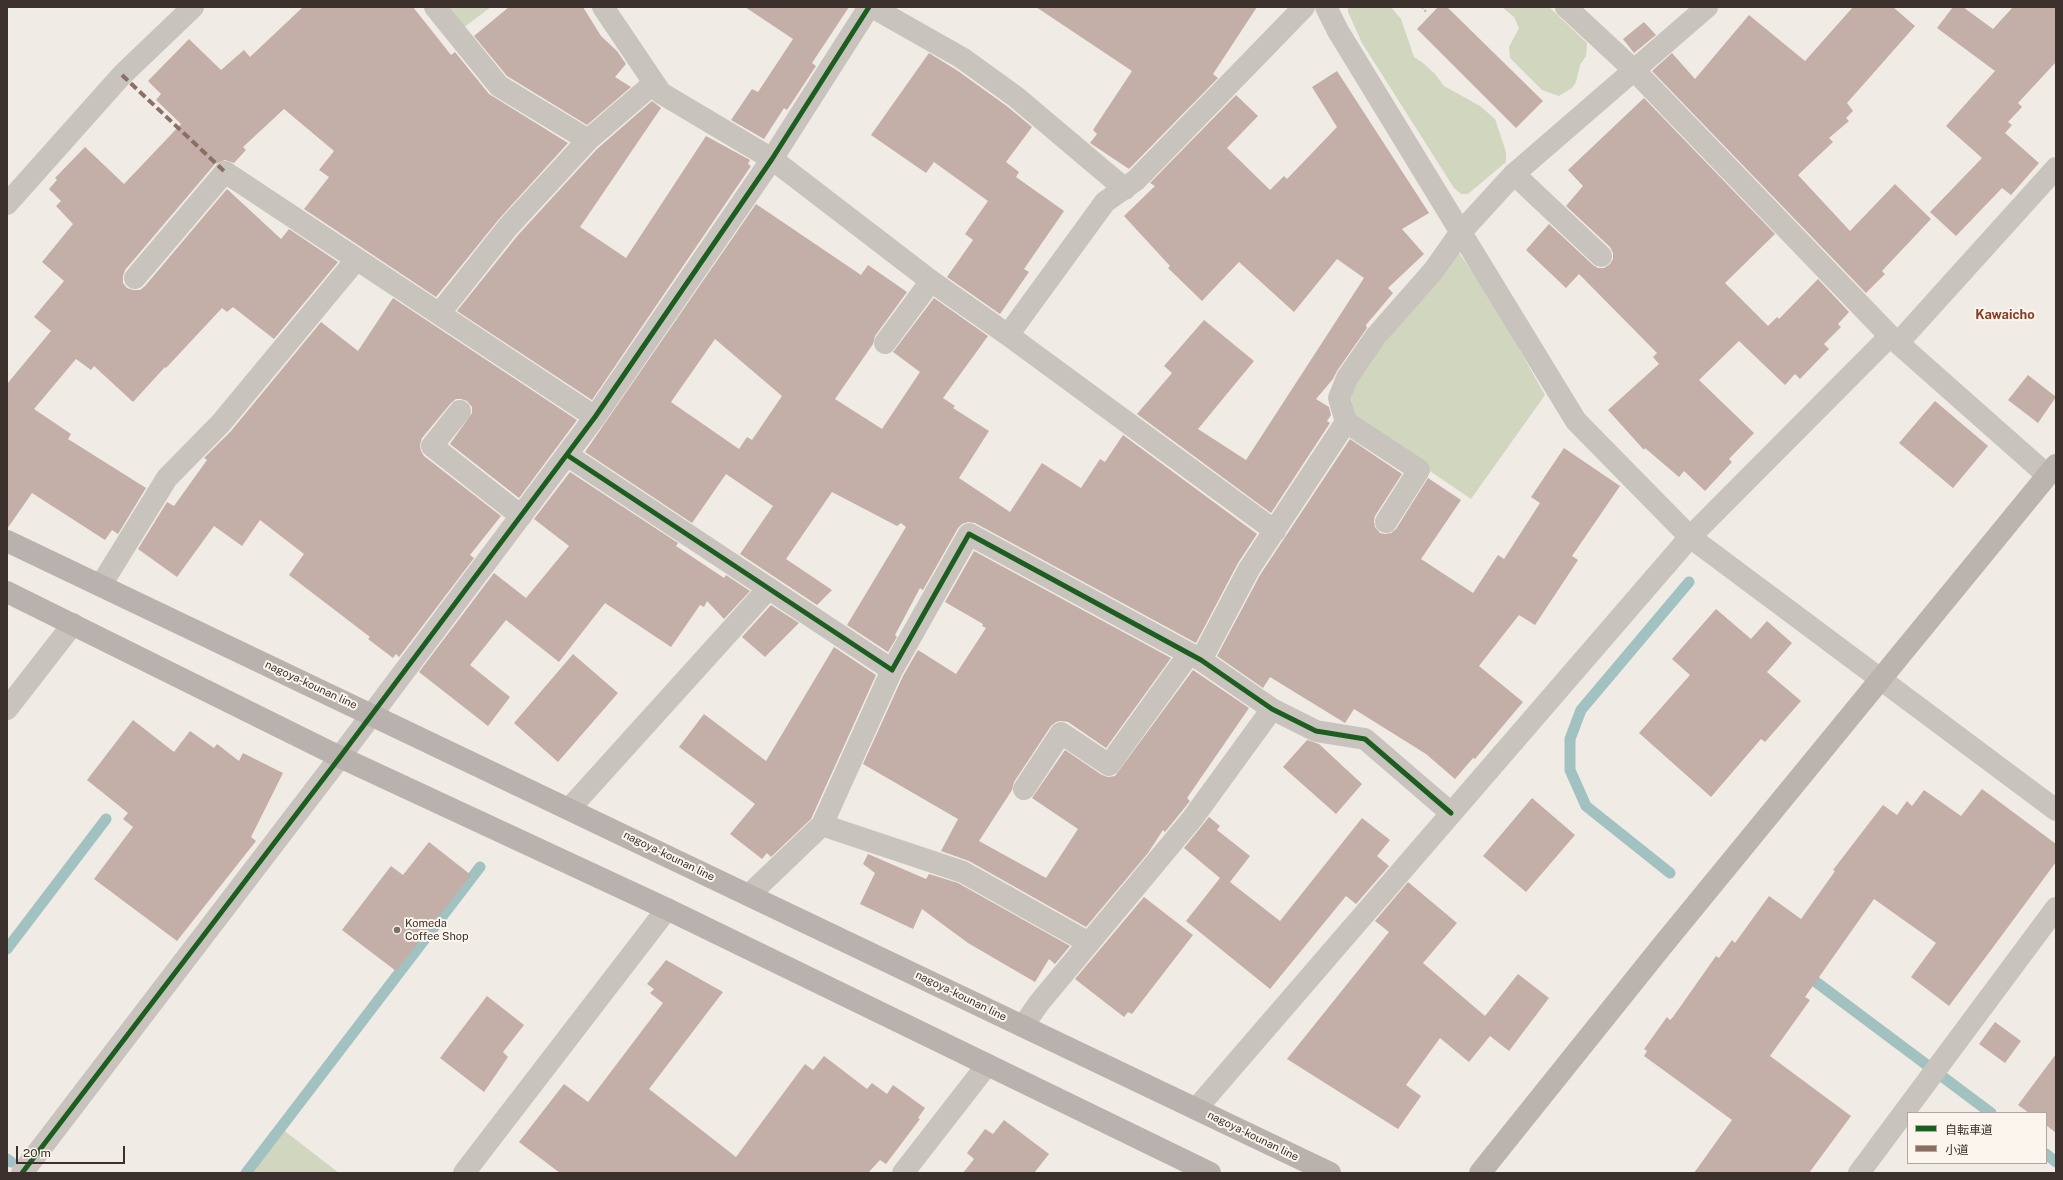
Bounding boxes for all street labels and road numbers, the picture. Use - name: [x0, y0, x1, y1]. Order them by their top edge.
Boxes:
- street label: nagoya-kounan line: [263, 658, 359, 712]
- street label: nagoya-kounan line: [621, 828, 717, 884]
- street label: nagoya-kounan line: [913, 968, 1009, 1024]
- street label: nagoya-kounan line: [1205, 1108, 1301, 1164]

